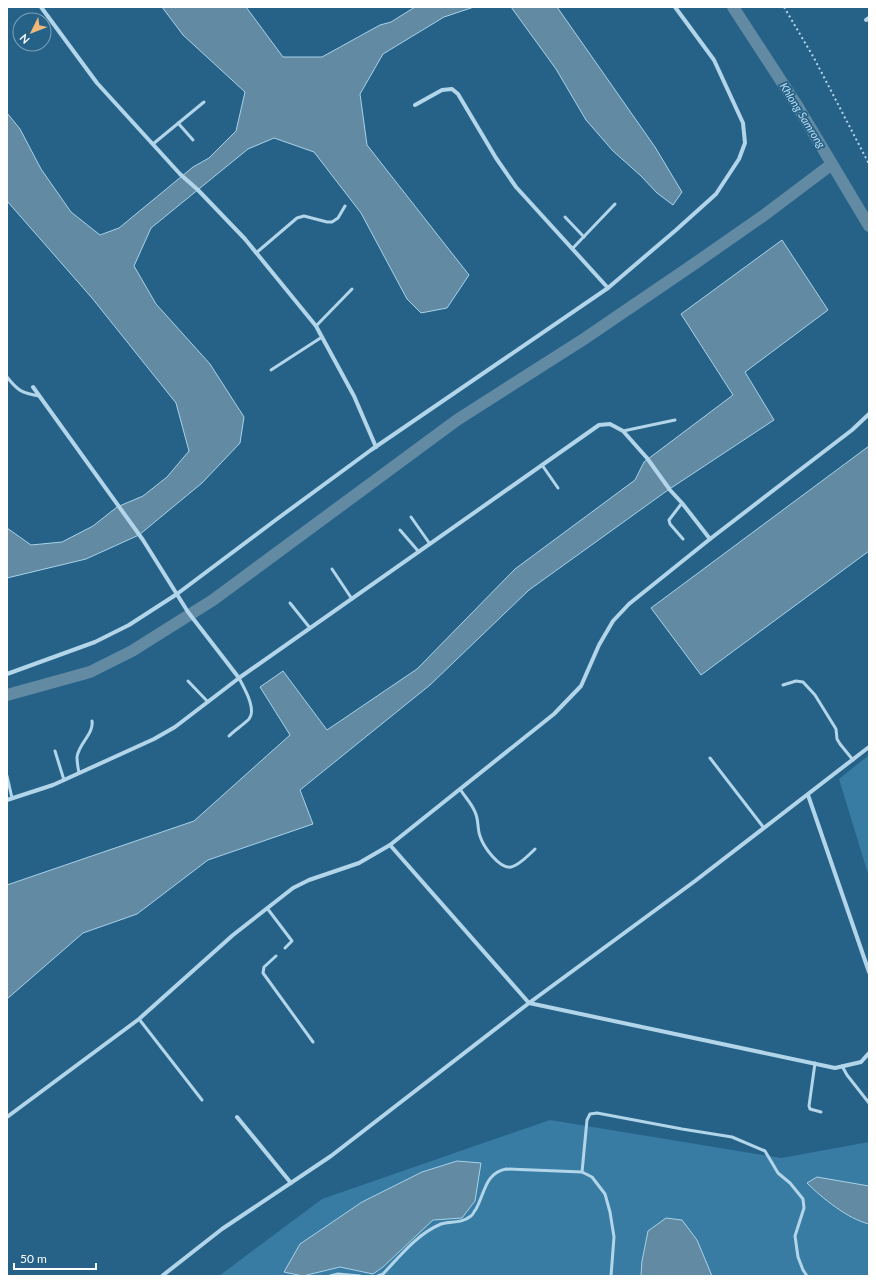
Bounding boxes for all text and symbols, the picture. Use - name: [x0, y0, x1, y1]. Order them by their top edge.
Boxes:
- north arrow: [12, 12, 52, 52]
- text: N: [17, 32, 32, 47]
- water label: Khlong Samrong: [778, 80, 829, 151]
- scale bar: [14, 1245, 96, 1271]
- text: 50 m: [20, 1251, 47, 1266]

